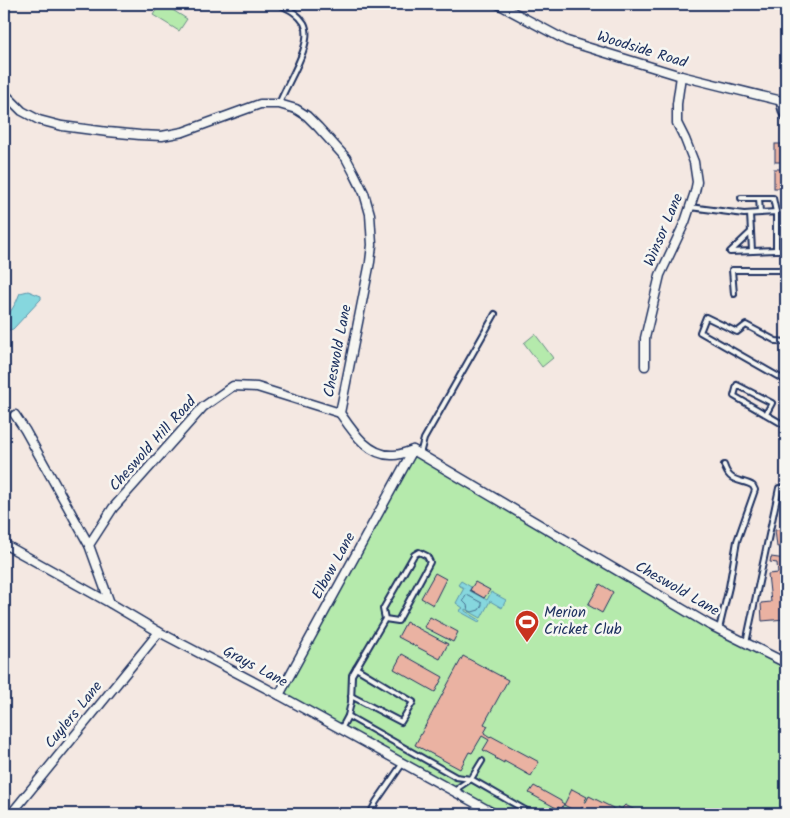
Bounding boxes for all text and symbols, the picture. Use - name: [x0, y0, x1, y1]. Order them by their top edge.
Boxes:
- street label: Woodside Road: [594, 25, 691, 75]
- street label: Winsor Lane: [638, 189, 690, 270]
- street label: Cheswold Lane: [317, 302, 359, 400]
- street label: Cheswold Hill Road: [104, 391, 203, 497]
- street label: Elbow Lane: [306, 528, 362, 604]
- street label: Cheswold Lane: [630, 555, 724, 623]
- place label: Merion Cricket Club: [544, 601, 622, 642]
- sports icon: Merion Cricket Club: [514, 609, 540, 643]
- street label: Grays Lane: [218, 640, 292, 694]
- street label: Cuylers Lane: [39, 676, 109, 754]

